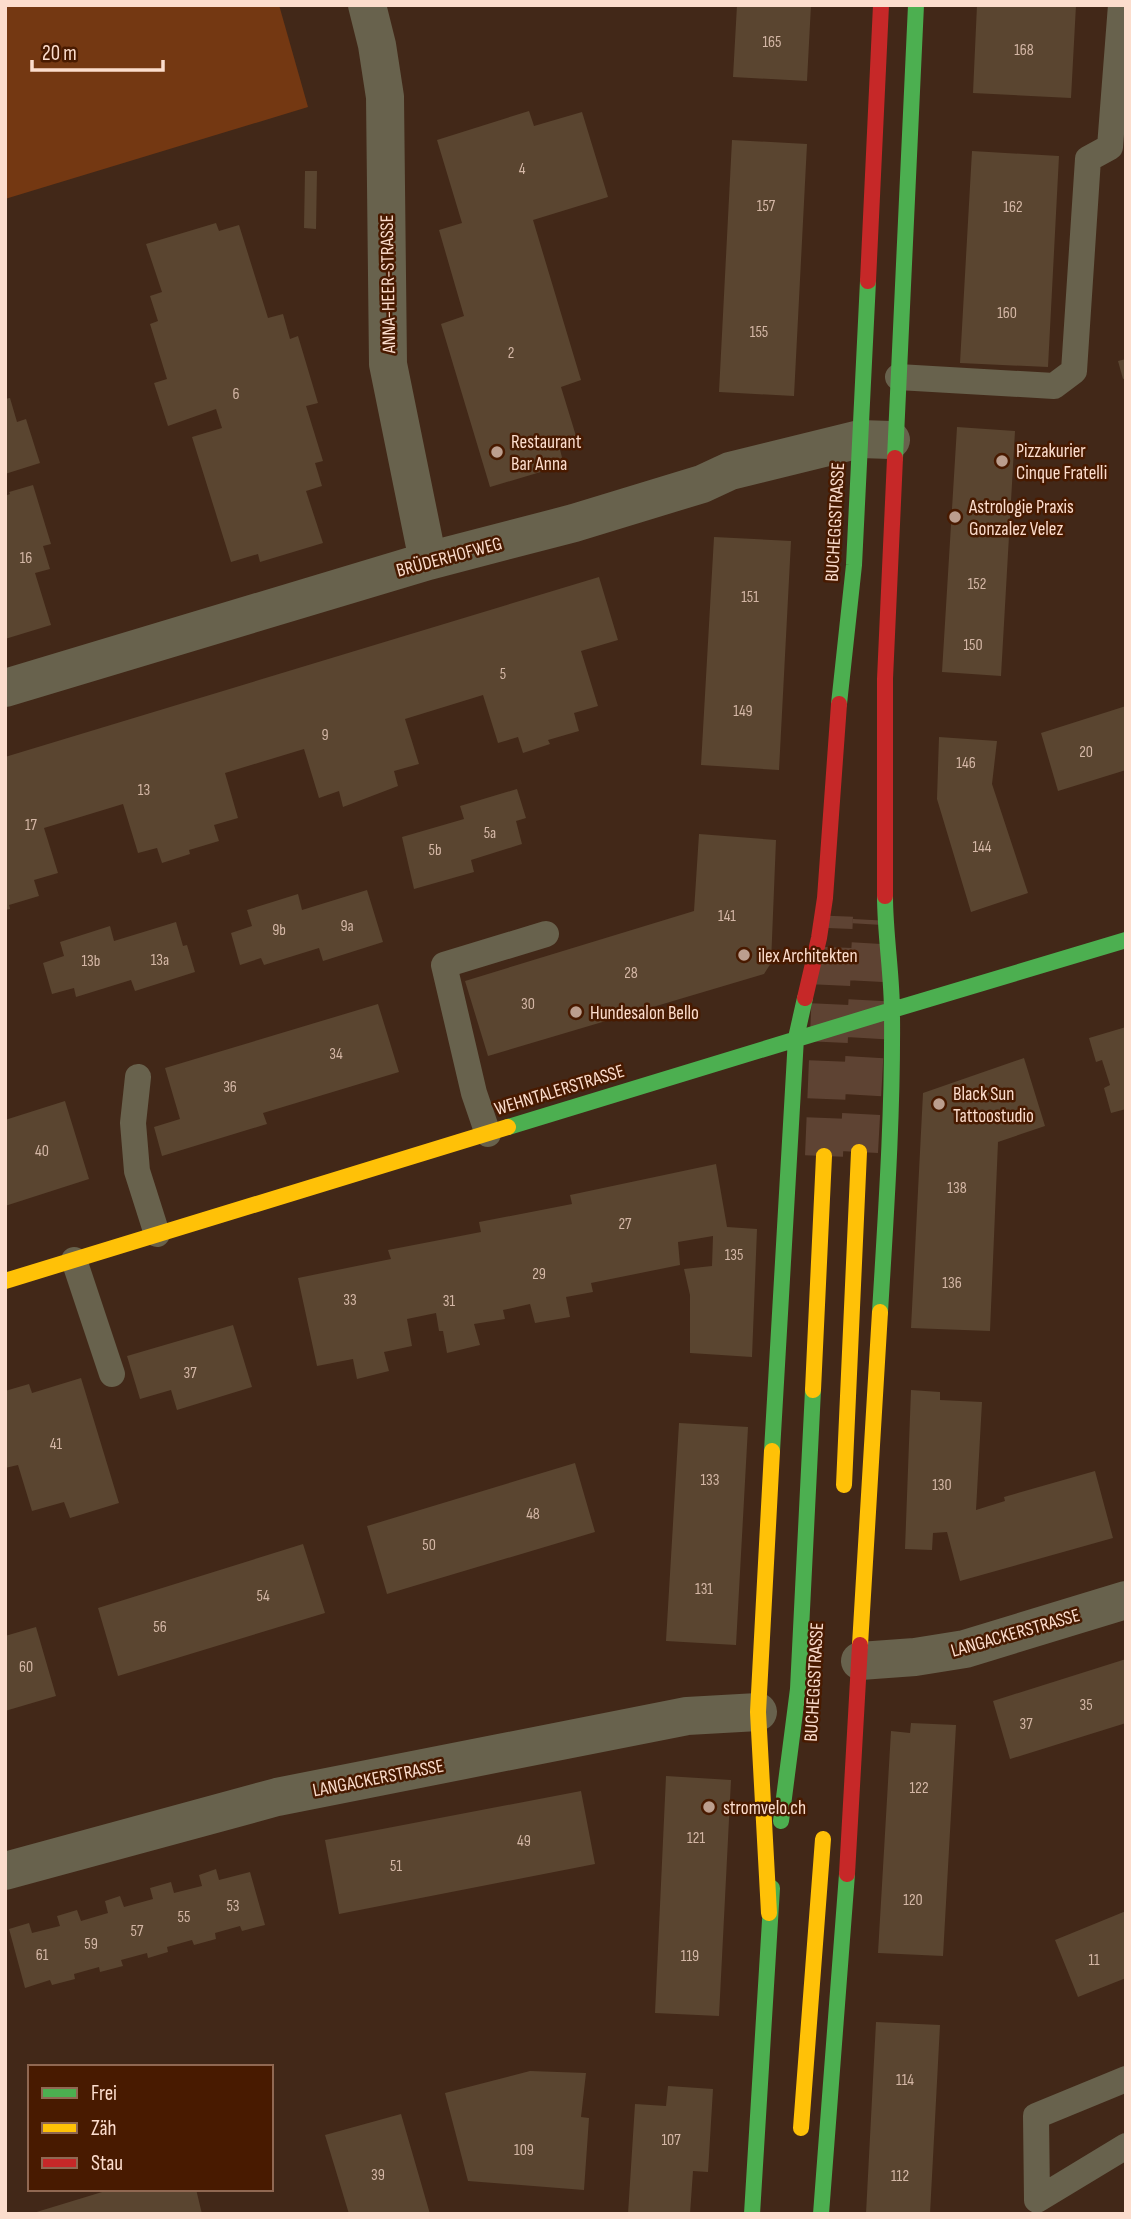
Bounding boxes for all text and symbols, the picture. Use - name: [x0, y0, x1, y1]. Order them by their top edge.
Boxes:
- scale bar: [32, 28, 163, 72]
- house number: 165: [762, 33, 782, 52]
- text: 20 m: [42, 41, 77, 66]
- house number: 168: [1014, 41, 1034, 60]
- house number: 4: [519, 160, 526, 179]
- house number: 157: [757, 197, 776, 216]
- house number: 162: [1003, 198, 1023, 217]
- street label: ANNA-HEER-STRASSE: [376, 214, 401, 355]
- house number: 160: [997, 304, 1017, 323]
- house number: 155: [750, 323, 768, 342]
- house number: 2: [508, 344, 514, 363]
- house number: 6: [232, 385, 240, 404]
- place label: Restaurant Bar Anna: [511, 431, 582, 476]
- place label: Pizzakurier Cinque Fratelli: [1016, 440, 1107, 485]
- marker: Restaurant Bar Anna: [489, 444, 505, 460]
- marker: Pizzakurier Cinque Fratelli: [994, 453, 1010, 469]
- street label: BUCHEGGSTRASSE: [821, 462, 850, 582]
- place label: Astrologie Praxis Gonzalez Velez: [968, 496, 1074, 541]
- marker: Astrologie Praxis Gonzalez Velez: [947, 509, 963, 525]
- street label: BRÜDERHOFWEG: [394, 532, 505, 583]
- house number: 16: [20, 549, 32, 568]
- house number: 152: [968, 575, 986, 594]
- house number: 151: [741, 588, 759, 607]
- house number: 150: [963, 636, 983, 655]
- house number: 5: [500, 665, 506, 684]
- house number: 149: [733, 702, 753, 721]
- house number: 9: [321, 726, 329, 745]
- house number: 20: [1079, 743, 1093, 762]
- house number: 146: [956, 754, 976, 773]
- house number: 13: [138, 781, 150, 800]
- house number: 17: [25, 816, 38, 835]
- house number: 5a: [484, 824, 496, 843]
- house number: 144: [972, 838, 992, 857]
- house number: 5b: [428, 841, 442, 860]
- house number: 141: [718, 907, 736, 926]
- house number: 9a: [340, 917, 354, 936]
- house number: 9b: [272, 921, 286, 940]
- place label: ilex Architekten: [758, 945, 858, 968]
- marker: ilex Architekten: [736, 947, 752, 963]
- house number: 13a: [151, 951, 169, 970]
- house number: 13b: [82, 952, 100, 971]
- house number: 28: [624, 964, 638, 983]
- house number: 30: [521, 995, 535, 1014]
- place label: Hundesalon Bello: [590, 1002, 699, 1025]
- marker: Hundesalon Bello: [568, 1004, 584, 1020]
- house number: 34: [329, 1045, 343, 1064]
- street label: WEHNTALERSTRASSE: [492, 1060, 627, 1121]
- house number: 36: [223, 1078, 237, 1097]
- place label: Black Sun Tattoostudio: [953, 1083, 1034, 1128]
- marker: Black Sun Tattoostudio: [931, 1096, 947, 1112]
- house number: 40: [35, 1142, 49, 1161]
- house number: 138: [947, 1179, 967, 1198]
- house number: 27: [618, 1215, 632, 1234]
- house number: 135: [725, 1246, 743, 1265]
- house number: 29: [532, 1265, 546, 1284]
- house number: 136: [942, 1274, 962, 1293]
- house number: 33: [343, 1291, 357, 1310]
- house number: 31: [443, 1292, 456, 1311]
- house number: 37: [183, 1364, 197, 1383]
- house number: 41: [50, 1435, 63, 1454]
- house number: 133: [700, 1471, 720, 1490]
- house number: 130: [932, 1476, 952, 1495]
- house number: 48: [526, 1505, 540, 1524]
- house number: 50: [422, 1536, 436, 1555]
- house number: 131: [695, 1580, 713, 1599]
- house number: 54: [256, 1587, 270, 1606]
- street label: LANGACKERSTRASSE: [948, 1604, 1083, 1663]
- house number: 56: [153, 1618, 167, 1637]
- street label: BUCHEGGSTRASSE: [800, 1622, 829, 1742]
- house number: 60: [19, 1658, 33, 1677]
- house number: 35: [1079, 1696, 1093, 1715]
- house number: 37: [1019, 1715, 1033, 1734]
- street label: LANGACKERSTRASSE: [311, 1754, 446, 1802]
- house number: 122: [910, 1779, 928, 1798]
- place label: stromvelo.ch: [723, 1797, 806, 1820]
- marker: stromvelo.ch: [701, 1799, 717, 1815]
- house number: 121: [687, 1829, 705, 1848]
- house number: 49: [517, 1832, 531, 1851]
- house number: 51: [390, 1857, 402, 1876]
- house number: 120: [903, 1891, 923, 1910]
- house number: 53: [226, 1897, 240, 1916]
- house number: 55: [178, 1908, 190, 1927]
- house number: 57: [131, 1922, 144, 1941]
- house number: 59: [84, 1935, 98, 1954]
- house number: 61: [36, 1946, 49, 1965]
- house number: 119: [681, 1947, 699, 1966]
- house number: 11: [1088, 1951, 1100, 1970]
- legend: [28, 2065, 273, 2191]
- house number: 114: [896, 2071, 914, 2090]
- text: Frei: [91, 2081, 117, 2106]
- text: Zäh: [91, 2116, 117, 2141]
- house number: 107: [661, 2131, 681, 2150]
- house number: 109: [514, 2141, 534, 2160]
- text: Stau: [91, 2151, 123, 2176]
- house number: 39: [371, 2166, 385, 2185]
- house number: 112: [891, 2167, 909, 2186]

